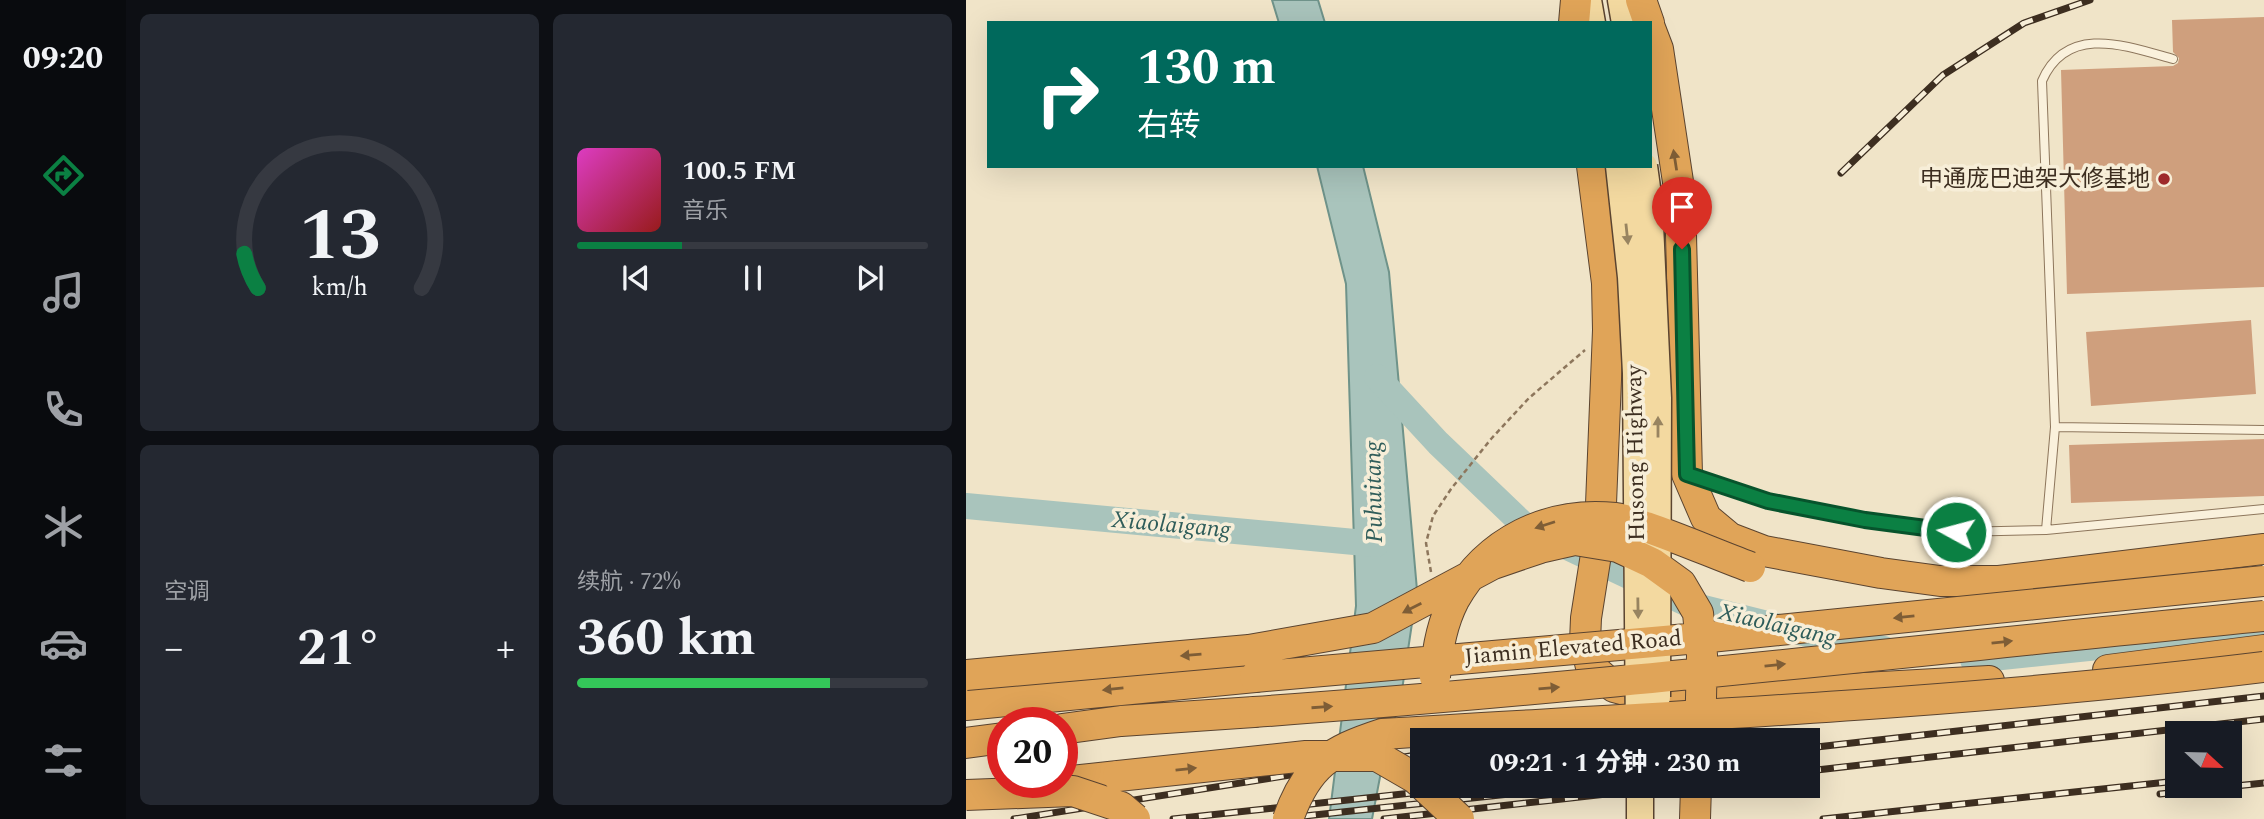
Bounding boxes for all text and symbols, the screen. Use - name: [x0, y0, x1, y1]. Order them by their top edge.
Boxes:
- text: 130 m: [1137, 31, 1276, 106]
- text: 09:20: [23, 34, 103, 83]
- icon: right: [1022, 49, 1113, 140]
- text: 右转: [1137, 102, 1201, 151]
- one-way arrow: [1669, 149, 1680, 171]
- icon: directions: [39, 151, 88, 200]
- text: 100.5 FM: [682, 151, 796, 191]
- place label: 申通庞巴迪架大修基地: [1920, 162, 2150, 197]
- marker: 申通庞巴迪架大修基地: [2156, 171, 2172, 187]
- pin: [1652, 177, 1712, 249]
- text: 13: [299, 182, 380, 293]
- icon: arrive: [1663, 188, 1701, 226]
- text: 音乐: [682, 194, 728, 229]
- one-way arrow: [1622, 223, 1633, 245]
- icon: previous: [617, 259, 655, 297]
- icon: pause: [734, 259, 772, 297]
- icon: next: [851, 259, 889, 297]
- icon: music: [39, 268, 88, 317]
- text: km/h: [311, 269, 368, 307]
- street label: Husong Highway: [1617, 364, 1655, 541]
- icon: phone: [39, 385, 88, 434]
- one-way arrow: [1652, 416, 1664, 438]
- water label: Puhuitang: [1355, 440, 1393, 543]
- position arrow: [1919, 495, 1993, 569]
- icon: climate: [39, 502, 88, 551]
- water label: Xiaolaigang: [1109, 502, 1233, 548]
- one-way arrow: [1534, 520, 1555, 531]
- text: 续航 · 72%: [577, 565, 681, 600]
- text: 空调: [164, 575, 210, 610]
- water label: Xiaolaigang: [1714, 594, 1840, 656]
- one-way arrow: [1632, 597, 1644, 619]
- text: 360 km: [577, 599, 756, 678]
- one-way arrow: [1402, 602, 1422, 613]
- text: 21°: [297, 609, 382, 688]
- one-way arrow: [1892, 612, 1914, 623]
- icon: car: [39, 619, 88, 668]
- text: −: [164, 620, 183, 678]
- text: +: [496, 620, 515, 678]
- street label: Jiamin Elevated Road: [1463, 621, 1683, 675]
- one-way arrow: [1991, 636, 2013, 647]
- one-way arrow: [1180, 650, 1202, 661]
- one-way arrow: [1765, 659, 1787, 670]
- one-way arrow: [1538, 682, 1560, 693]
- one-way arrow: [1102, 684, 1124, 695]
- one-way arrow: [1312, 701, 1334, 712]
- speed limit sign: 20: [987, 707, 1078, 798]
- north arrow: [2165, 721, 2242, 798]
- map controls: [2165, 721, 2242, 798]
- icon: filters: [39, 736, 88, 785]
- text: 09:21 · 1 分钟 · 230 m: [1489, 743, 1741, 783]
- one-way arrow: [1175, 764, 1197, 775]

